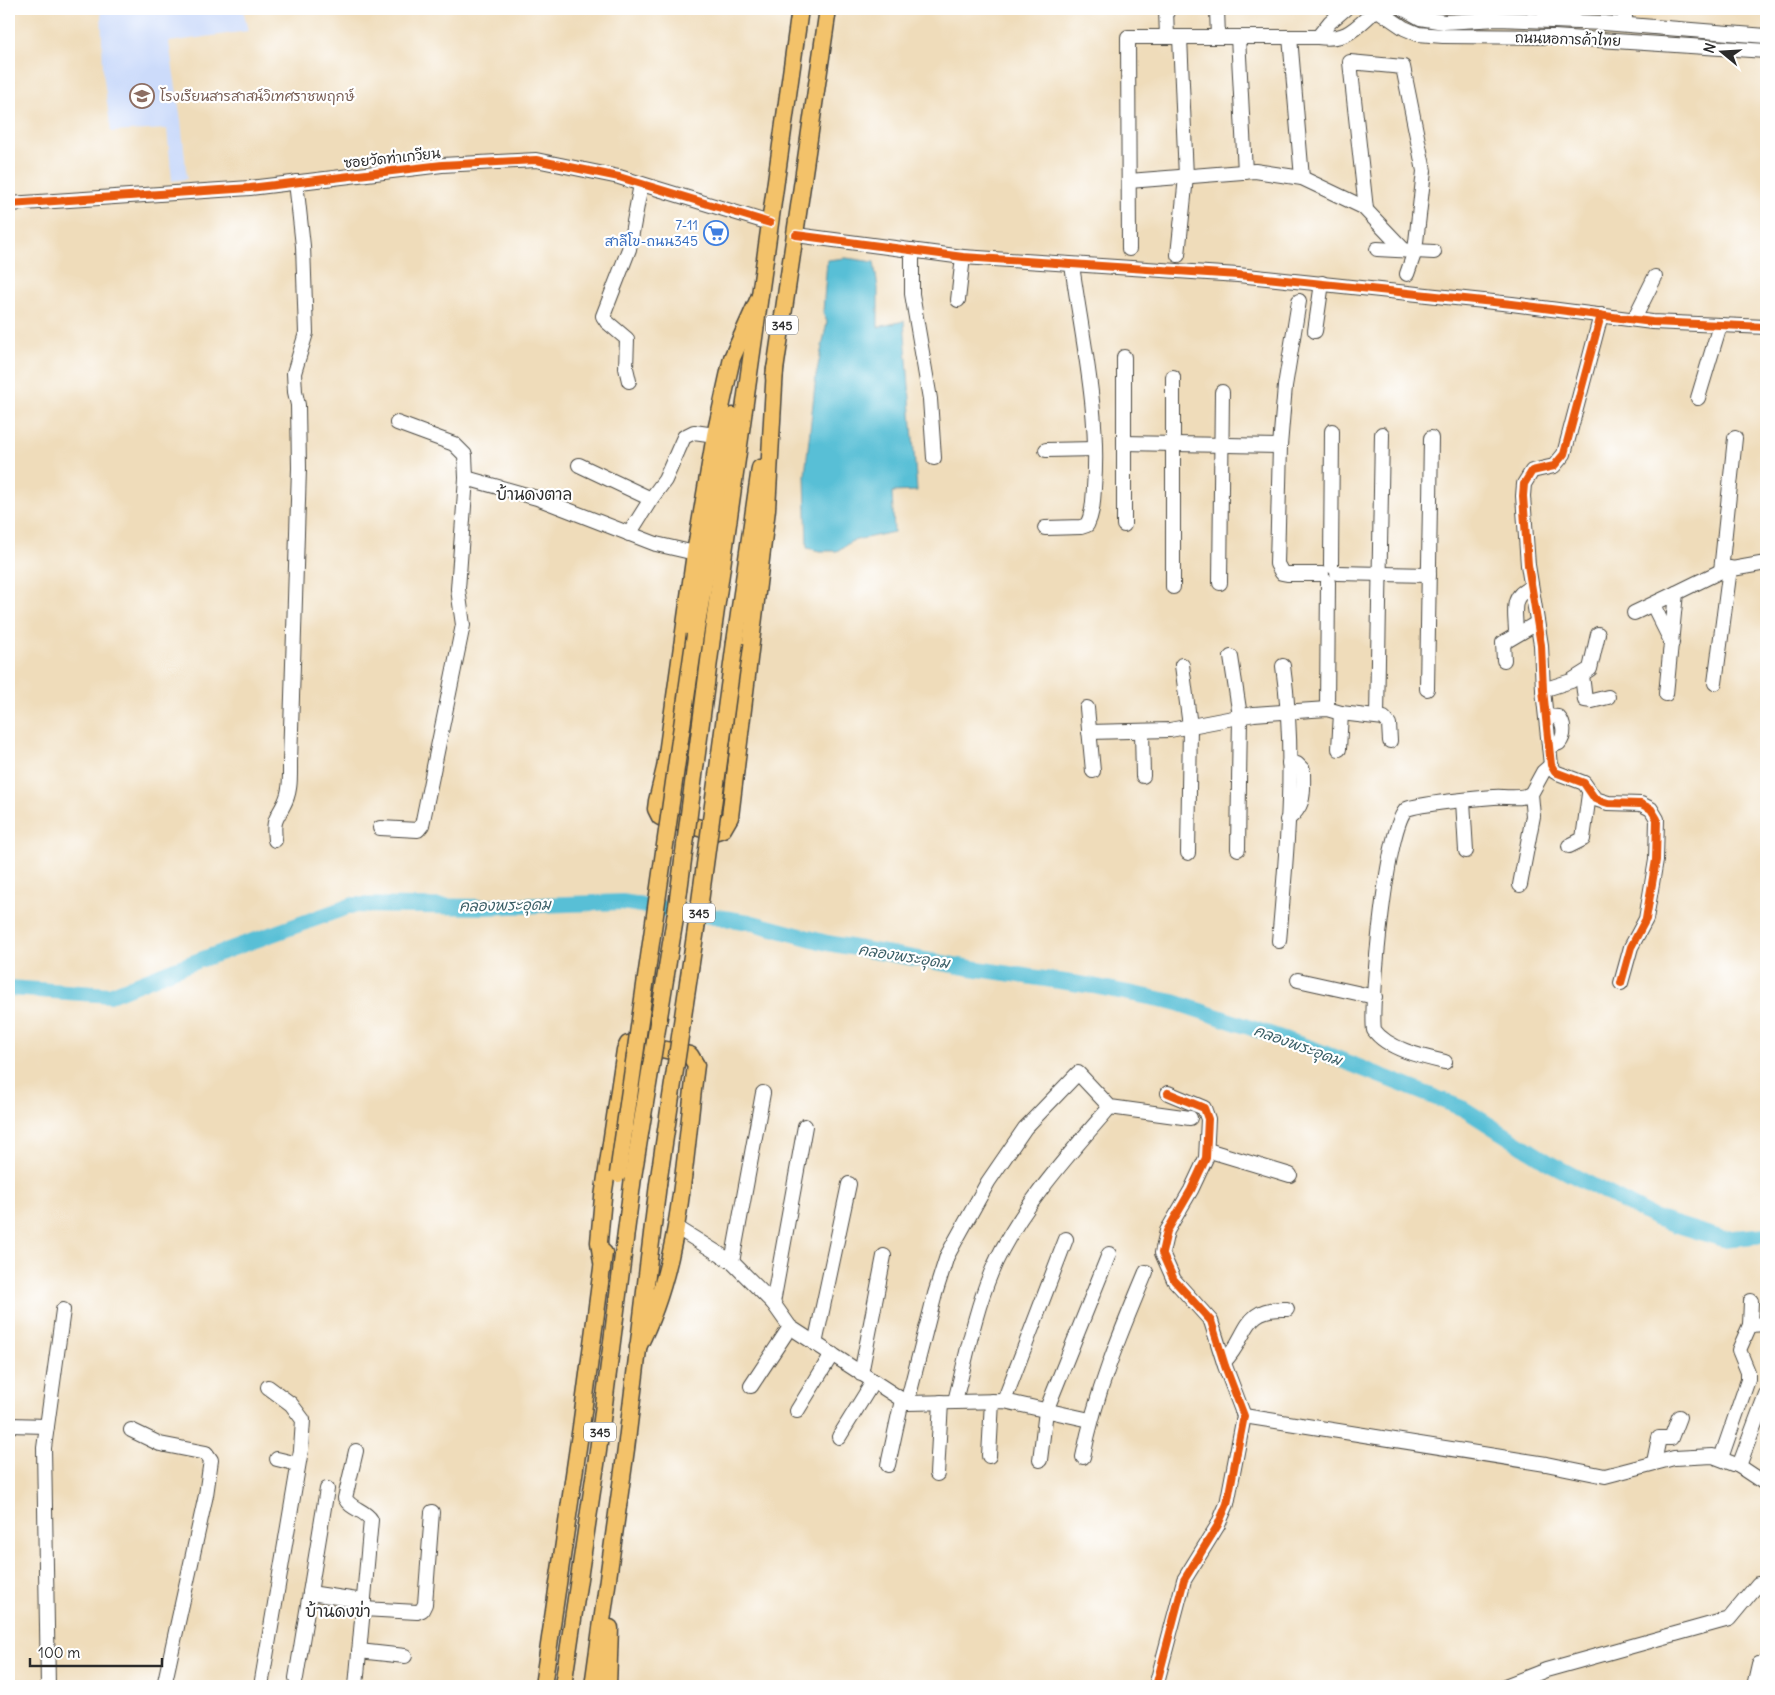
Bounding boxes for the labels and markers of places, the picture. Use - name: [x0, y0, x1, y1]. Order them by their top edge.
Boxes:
- school or university icon: โรงเรียนสารสาสน์วิเทศราชพฤกษ์: [129, 83, 155, 109]
- place label: โรงเรียนสารสาสน์วิเทศราชพฤกษ์: [160, 87, 356, 105]
- place label: 7-11 สาลีโข-ถนน345: [605, 216, 698, 250]
- supermarket icon: 7-11 สาลีโข-ถนน345: [703, 220, 729, 246]

